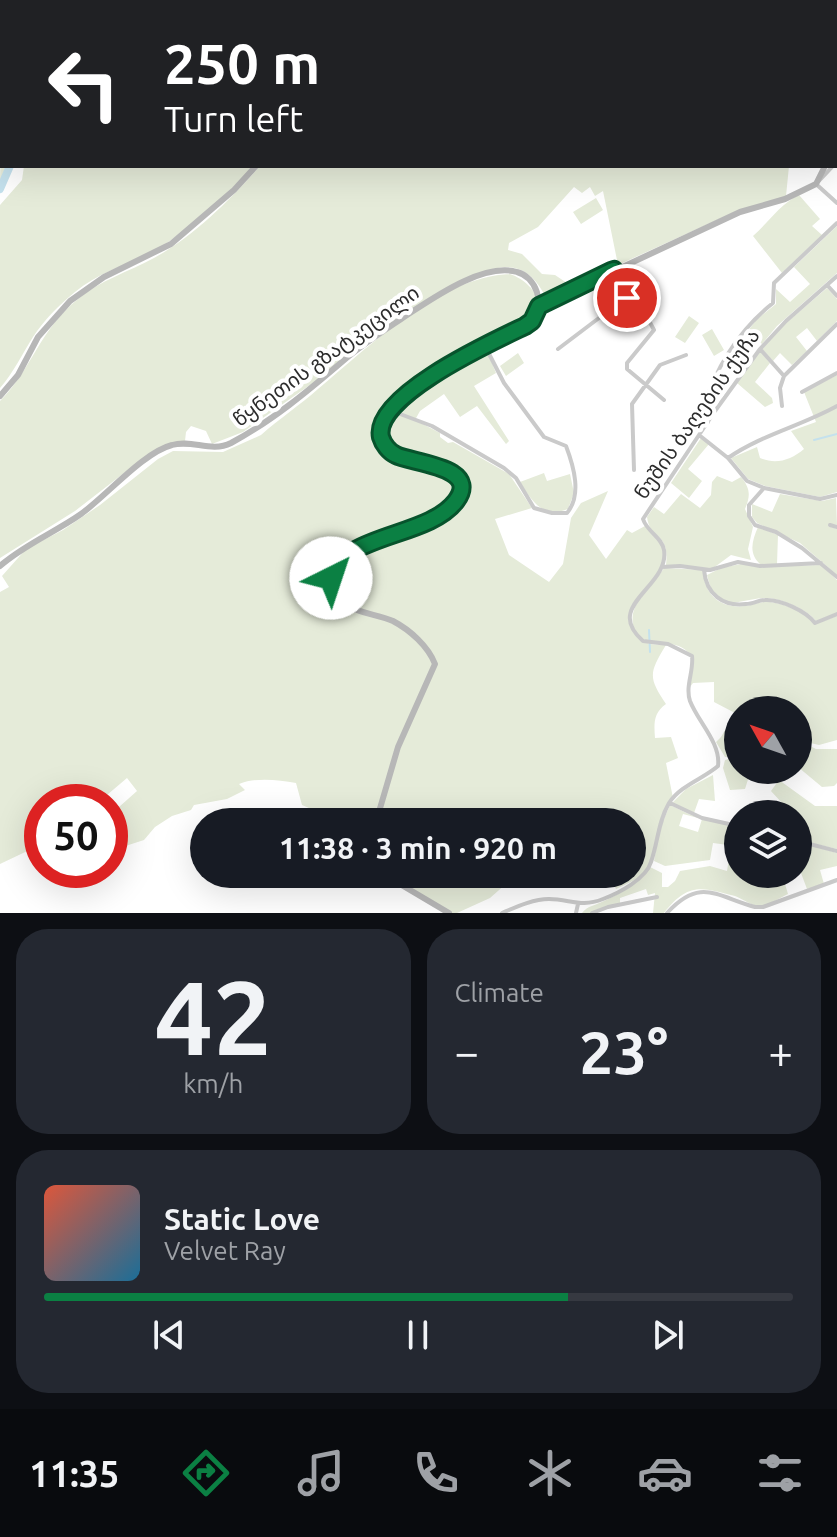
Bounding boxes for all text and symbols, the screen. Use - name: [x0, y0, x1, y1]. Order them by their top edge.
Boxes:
- icon: left: [32, 32, 136, 136]
- text: 250 m: [164, 32, 320, 95]
- text: Turn left: [164, 98, 303, 139]
- pin: [593, 264, 661, 332]
- icon: arrive: [605, 276, 649, 320]
- street label: წყნეთის გზატკეცილი: [228, 280, 424, 432]
- street label: ნუშის ბაღების ქუჩა: [629, 324, 766, 504]
- position arrow: [289, 536, 373, 620]
- north arrow: [724, 696, 812, 784]
- map controls: [724, 696, 812, 888]
- speed limit sign: 50: [24, 784, 128, 888]
- button: layers: [724, 800, 812, 888]
- text: 11:38 · 3 min · 920 m: [279, 831, 557, 865]
- text: 42: [155, 958, 272, 1075]
- text: Climate: [455, 978, 544, 1007]
- text: 23°: [579, 1018, 668, 1085]
- text: −: [455, 1027, 479, 1076]
- text: +: [768, 1027, 793, 1076]
- text: km/h: [183, 1069, 243, 1098]
- text: Static Love: [164, 1202, 320, 1236]
- text: Velvet Ray: [164, 1236, 286, 1265]
- icon: previous: [147, 1313, 191, 1357]
- icon: pause: [396, 1313, 440, 1357]
- icon: next: [646, 1313, 690, 1357]
- icon: directions: [178, 1445, 234, 1501]
- icon: music: [293, 1445, 349, 1501]
- icon: phone: [408, 1445, 464, 1501]
- icon: climate: [522, 1445, 578, 1501]
- icon: car: [637, 1445, 693, 1501]
- icon: filters: [752, 1445, 808, 1501]
- text: 11:35: [29, 1453, 119, 1494]

